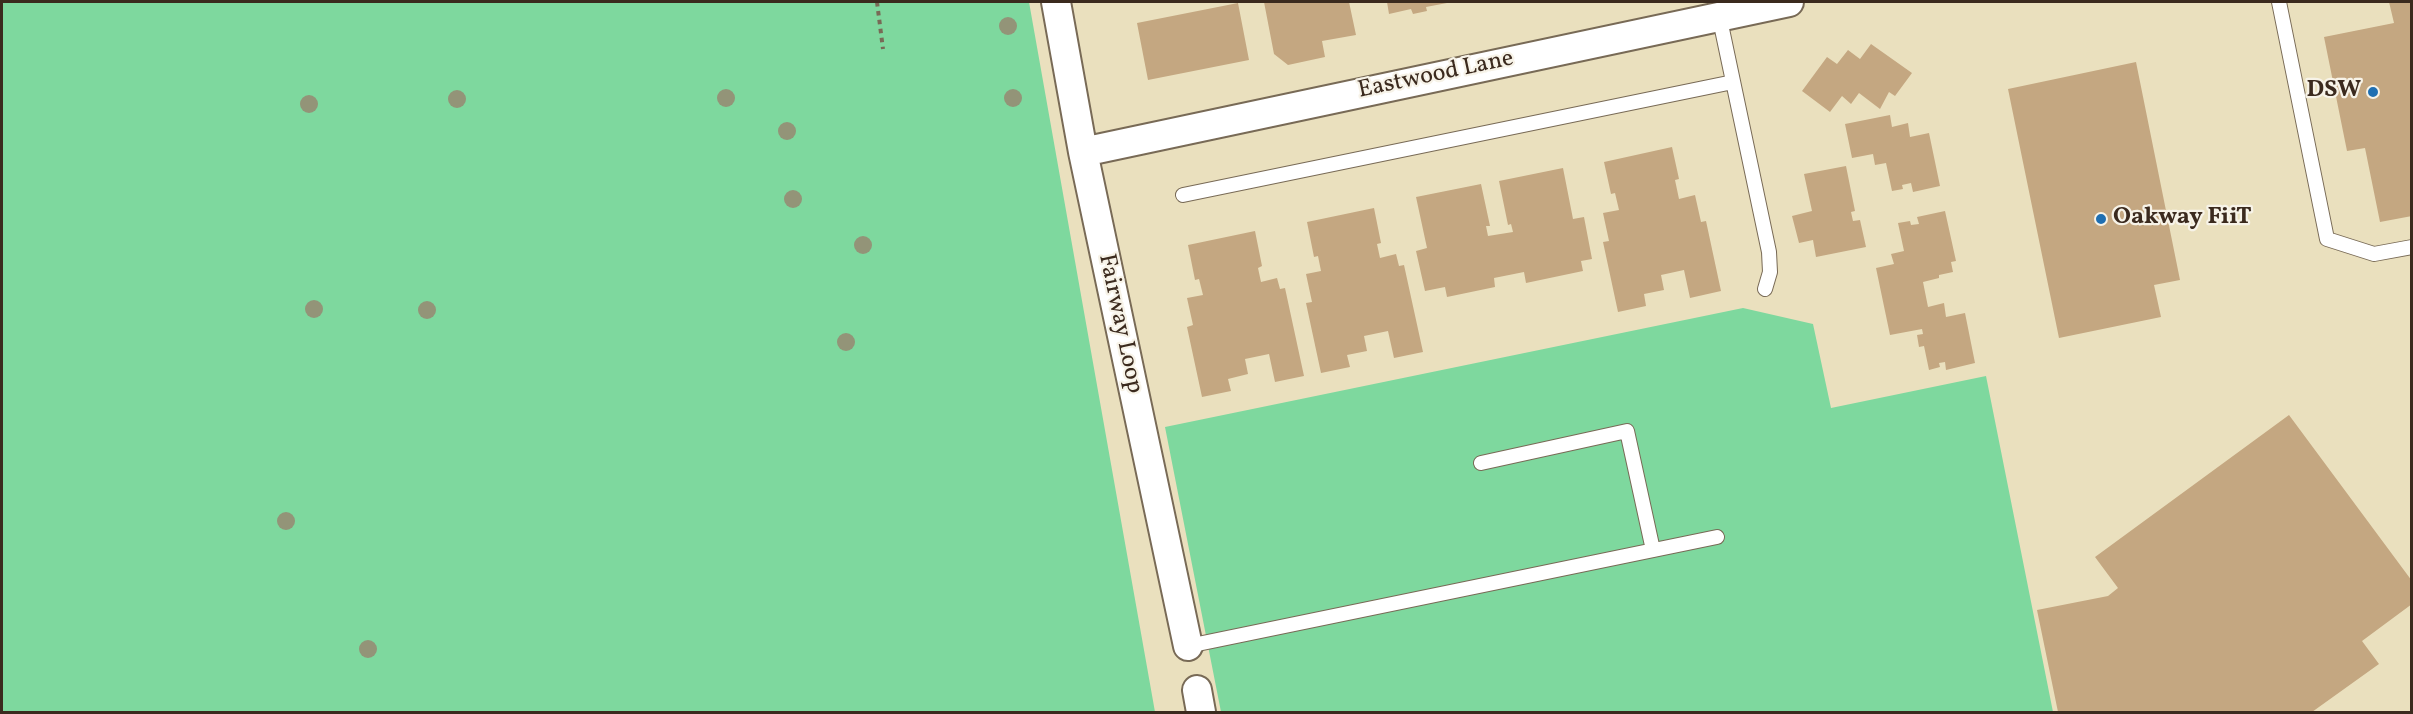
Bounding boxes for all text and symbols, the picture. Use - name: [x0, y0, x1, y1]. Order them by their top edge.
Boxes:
- street label: Eastwood Lane: [1356, 45, 1516, 107]
- place label: DSW: [2306, 78, 2361, 106]
- marker: DSW: [2366, 85, 2380, 99]
- place label: Oakway FiiT: [2113, 205, 2252, 233]
- marker: Oakway FiiT: [2094, 212, 2108, 226]
- street label: Fairway Loop: [1090, 252, 1148, 396]

